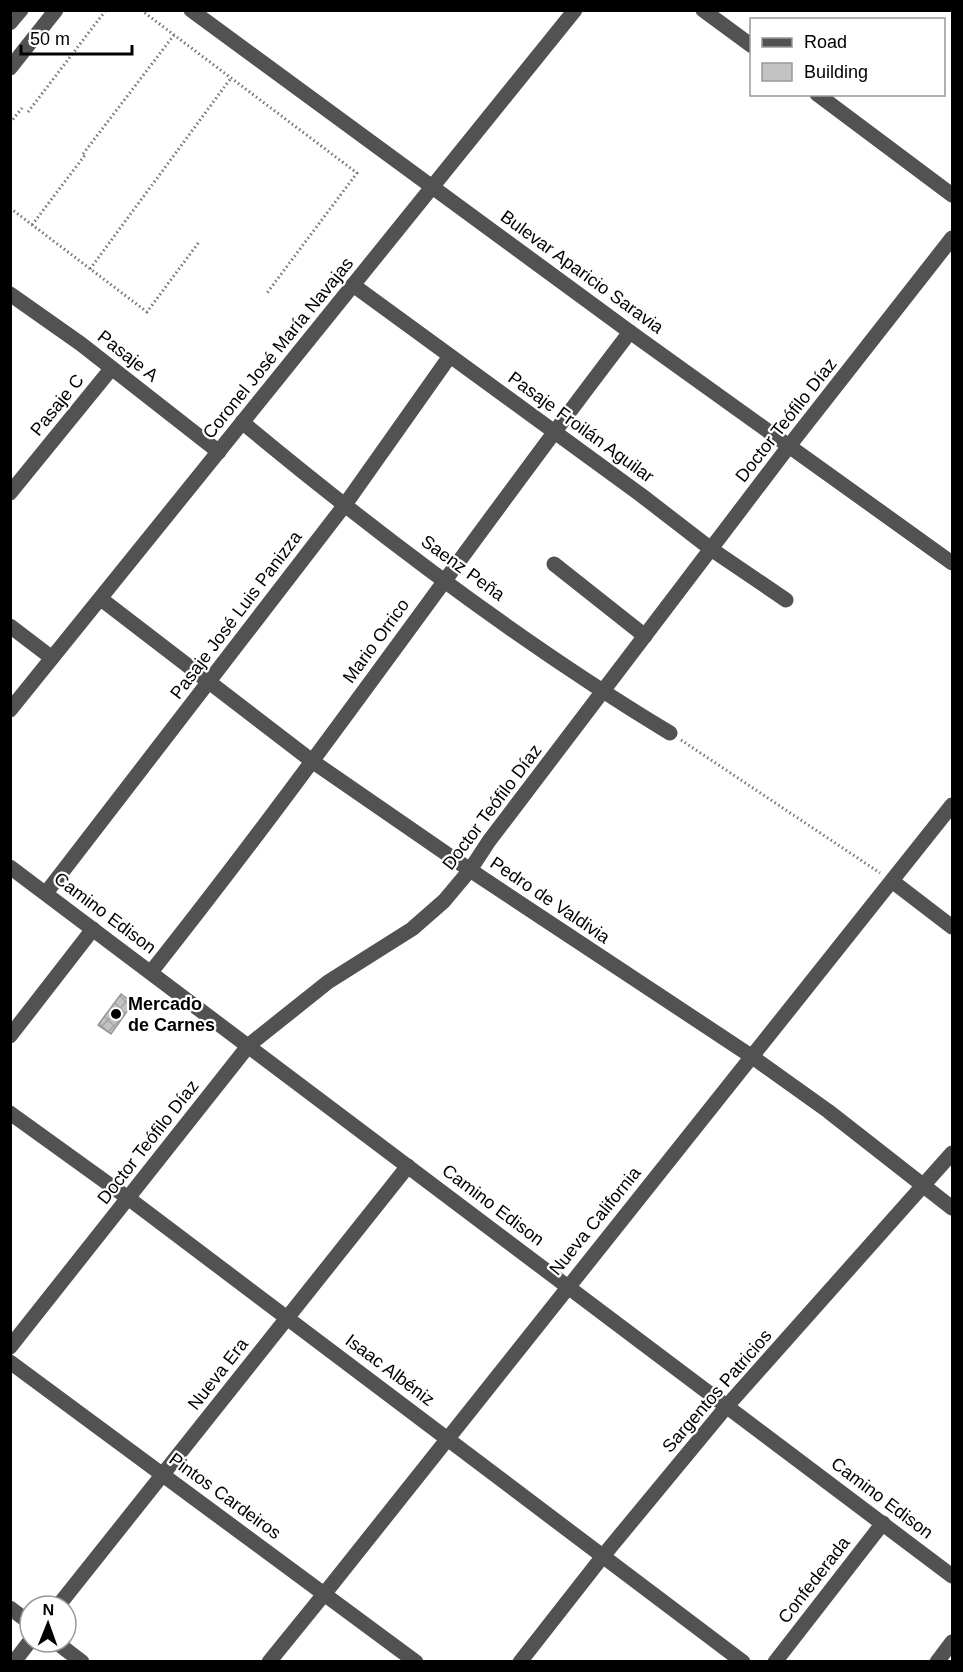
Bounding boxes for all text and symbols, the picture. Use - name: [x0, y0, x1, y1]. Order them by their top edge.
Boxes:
- scale bar: [21, 18, 132, 56]
- legend: [750, 18, 945, 96]
- text: 50 m: [30, 29, 70, 49]
- text: Road: [804, 32, 847, 52]
- text: Building: [804, 62, 868, 82]
- street label: Bulevar Aparicio Saravia: [497, 206, 668, 338]
- street label: Coronel José María Navajas: [199, 253, 357, 443]
- street label: Pasaje A: [94, 326, 162, 386]
- street label: Doctor Teófilo Díaz: [731, 354, 841, 486]
- street label: Pasaje Froilán Aguilar: [504, 367, 658, 487]
- street label: Pasaje C: [26, 370, 88, 440]
- street label: Pasaje José Luis Panizza: [166, 526, 306, 703]
- street label: Saenz Peña: [417, 531, 509, 605]
- street label: Mario Orrico: [339, 595, 413, 687]
- street label: Doctor Teófilo Díaz: [438, 740, 546, 874]
- street label: Pedro de Valdivia: [486, 853, 614, 948]
- street label: Camino Edison: [50, 868, 160, 958]
- place label: Mercado de Carnes: [128, 994, 215, 1035]
- marker: Mercado de Carnes: [109, 1007, 123, 1021]
- street label: Doctor Teófilo Díaz: [93, 1076, 203, 1208]
- street label: Camino Edison: [438, 1160, 548, 1250]
- street label: Nueva California: [545, 1162, 645, 1279]
- street label: Sargentos Patricios: [658, 1326, 776, 1456]
- street label: Isaac Albéniz: [342, 1330, 438, 1410]
- street label: Nueva Era: [184, 1334, 253, 1414]
- street label: Pintos Cardeiros: [165, 1449, 285, 1543]
- street label: Camino Edison: [827, 1453, 937, 1543]
- street label: Confederada: [774, 1532, 855, 1627]
- north arrow: [18, 1594, 78, 1654]
- text: N: [42, 1601, 54, 1618]

